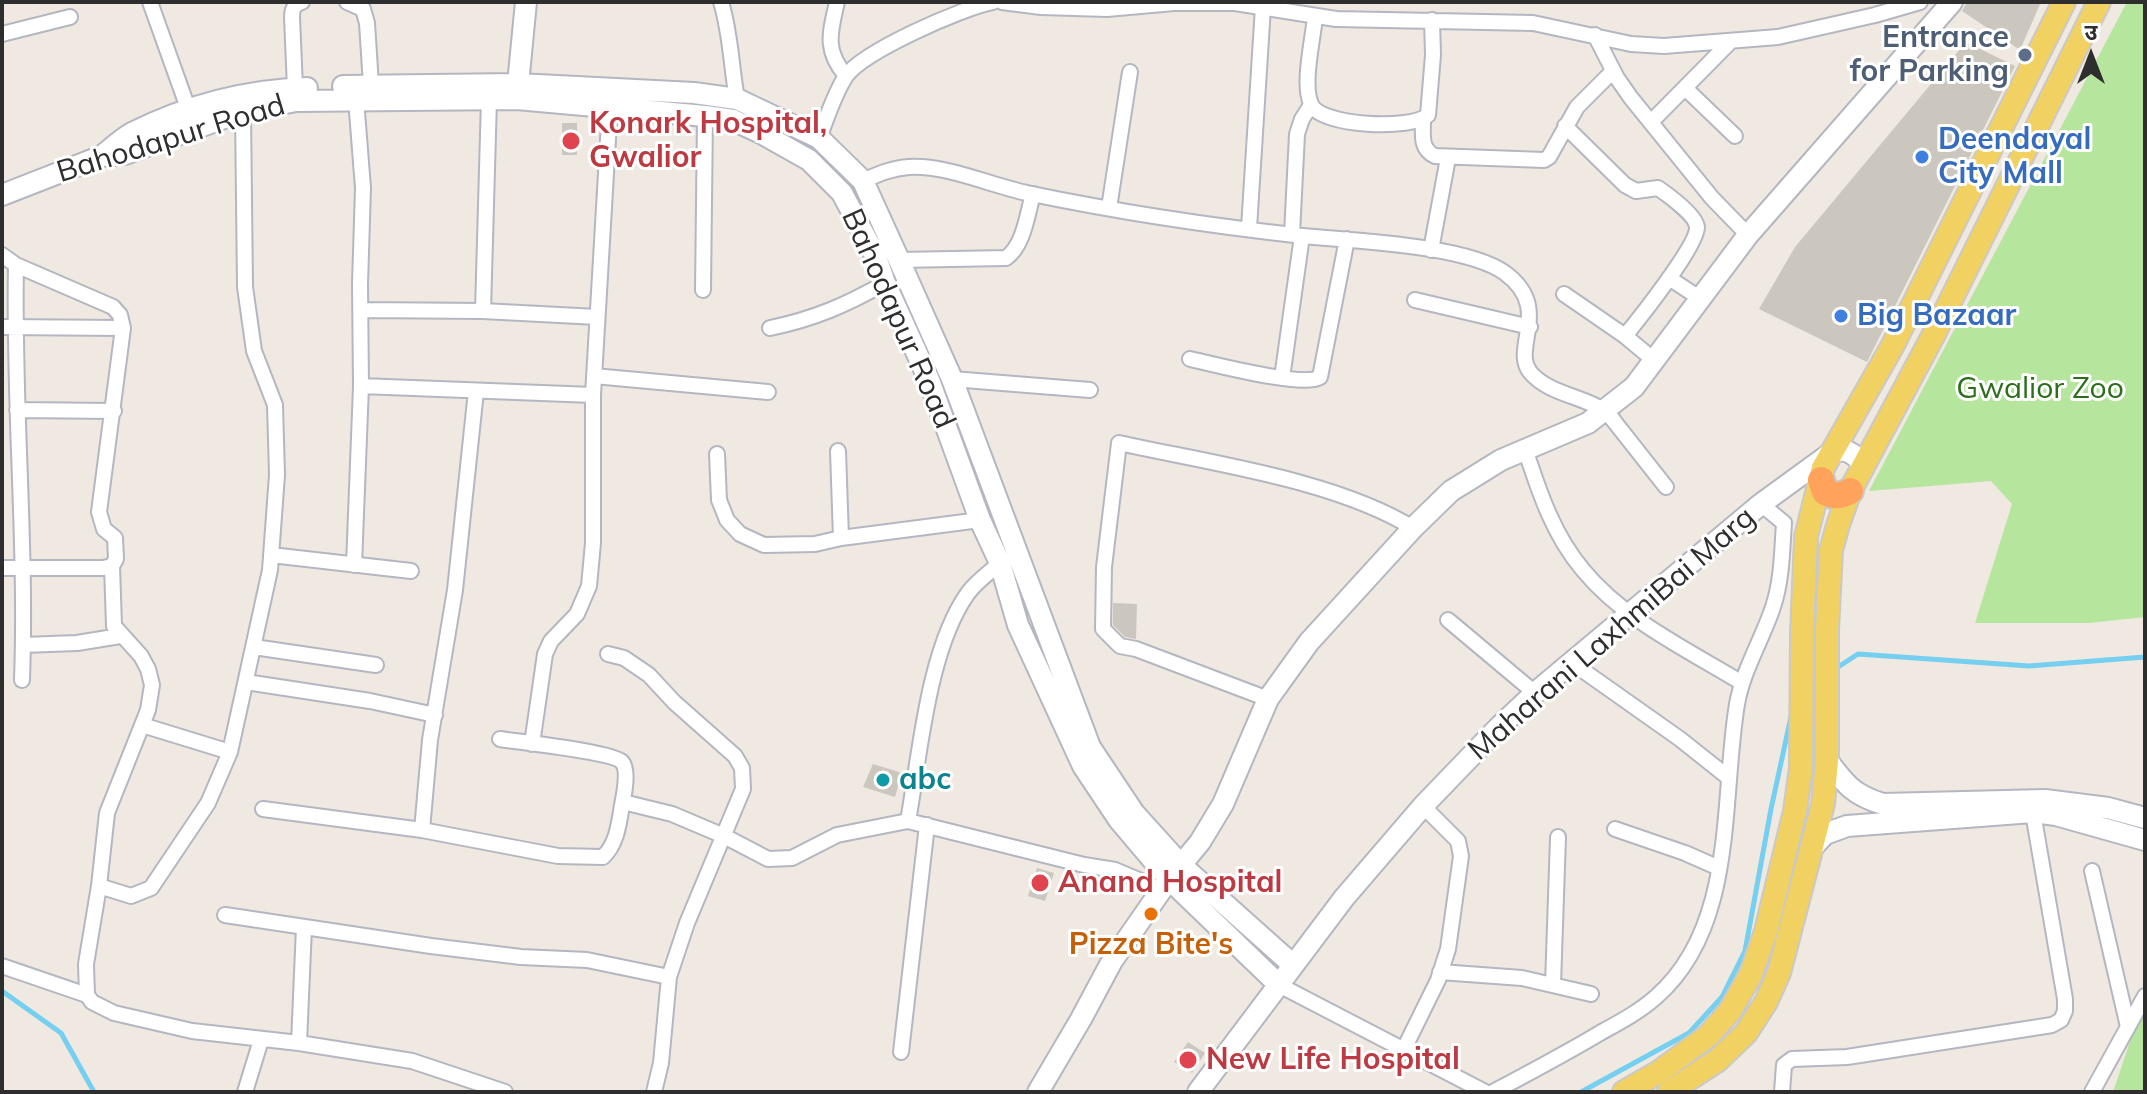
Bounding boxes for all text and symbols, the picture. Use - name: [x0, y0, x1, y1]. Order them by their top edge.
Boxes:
- north arrow: [2051, 16, 2131, 96]
- text: उ: [2085, 18, 2097, 46]
- place label: Entrance for Parking: [1850, 20, 2009, 90]
- marker: Entrance for Parking: [2016, 46, 2034, 64]
- street label: Bahodapur Road: [53, 87, 289, 191]
- place label: Konark Hospital, Gwalior: [589, 106, 827, 176]
- place label: Deendayal City Mall: [1938, 122, 2091, 192]
- marker: Konark Hospital, Gwalior: [560, 130, 582, 152]
- marker: Deendayal City Mall: [1913, 148, 1931, 166]
- street label: Bahodapur Road: [833, 204, 963, 434]
- place label: Big Bazaar: [1857, 298, 2016, 334]
- marker: Big Bazaar: [1832, 307, 1850, 325]
- park label: Gwalior Zoo: [1956, 371, 2124, 407]
- street label: Maharani LaxhmiBai Marg: [1461, 500, 1763, 768]
- place label: abc: [899, 762, 951, 798]
- marker: abc: [874, 771, 892, 789]
- place label: Anand Hospital: [1058, 865, 1282, 901]
- marker: Anand Hospital: [1029, 872, 1051, 894]
- marker: Pizza Bite's: [1142, 905, 1160, 923]
- place label: Pizza Bite's: [1069, 927, 1233, 963]
- place label: New Life Hospital: [1206, 1042, 1460, 1078]
- marker: New Life Hospital: [1177, 1049, 1199, 1071]

